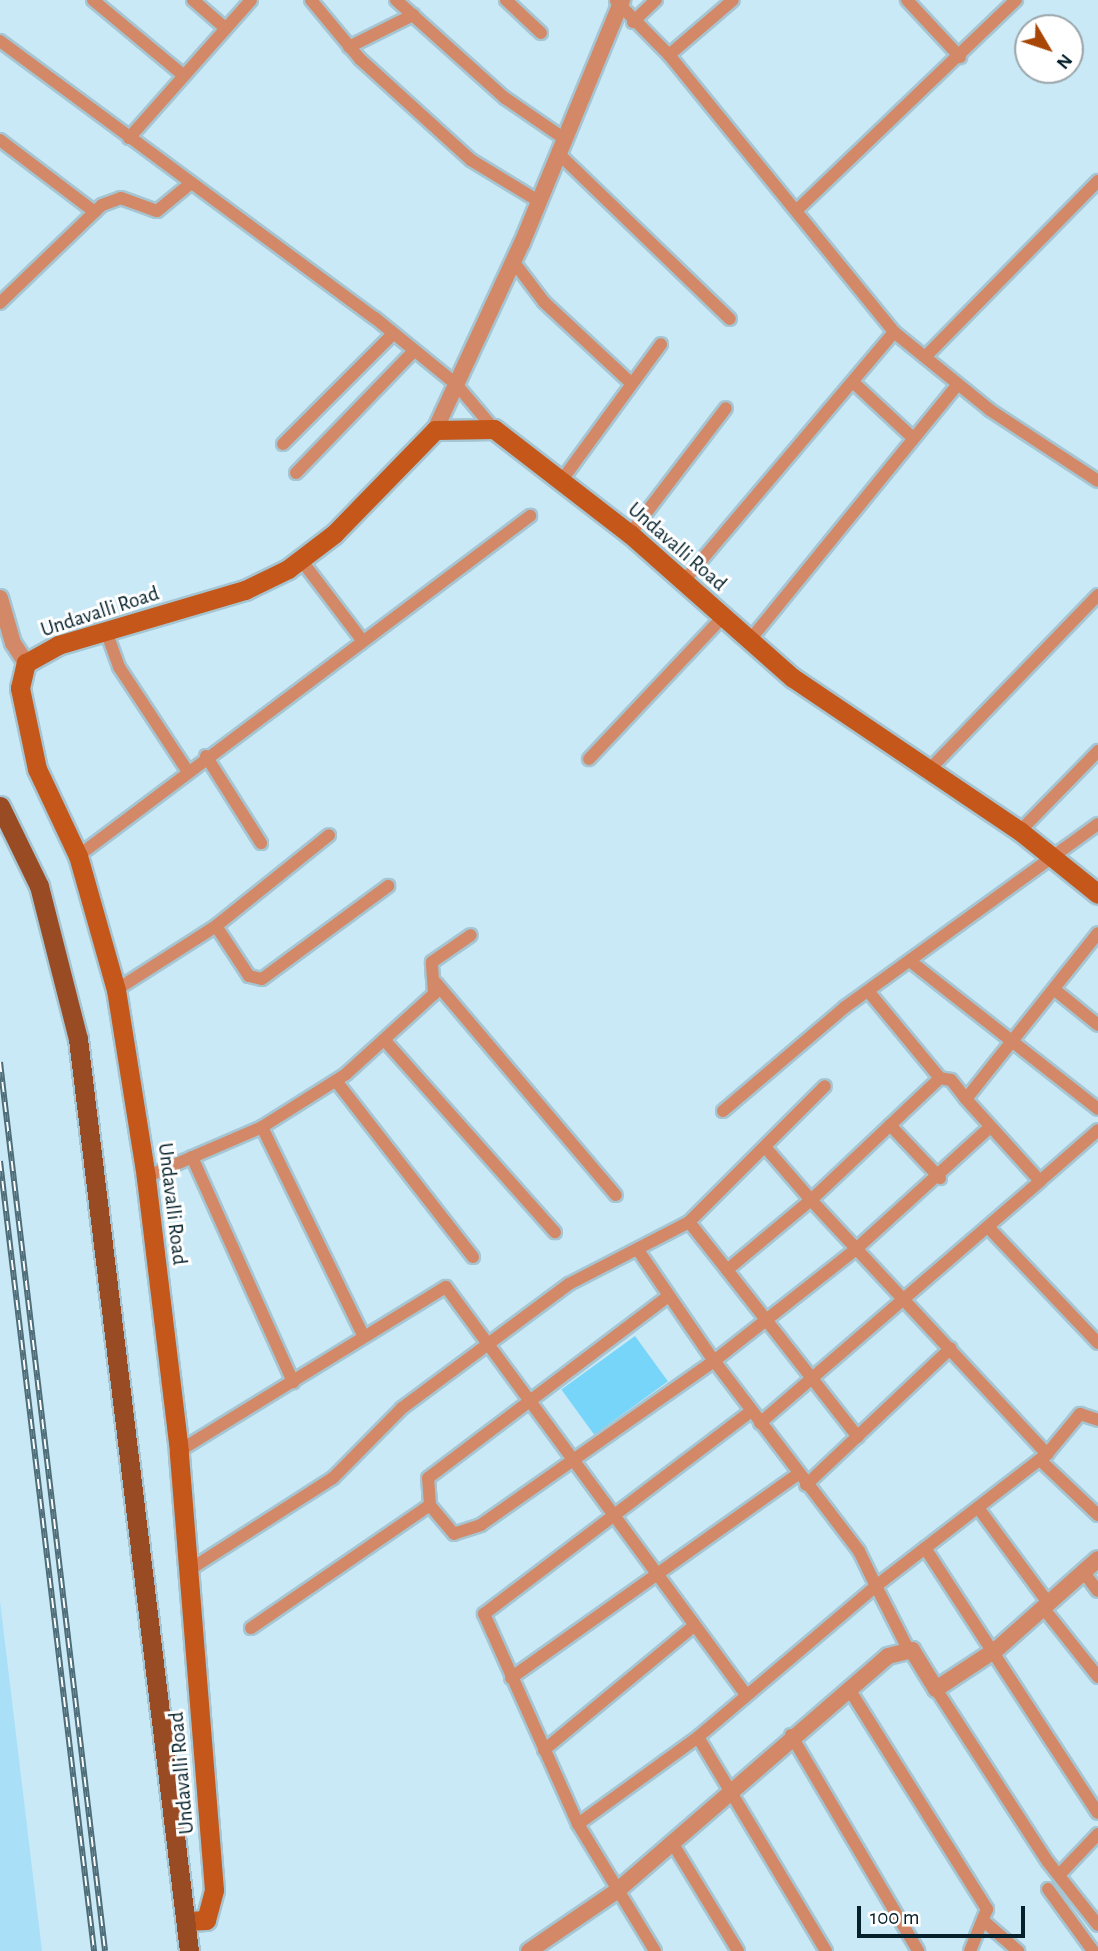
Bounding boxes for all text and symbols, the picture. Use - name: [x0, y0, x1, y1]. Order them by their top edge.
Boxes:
- north arrow: [1014, 14, 1084, 84]
- text: N: [1053, 50, 1076, 72]
- street label: Undavalli Road: [622, 497, 732, 597]
- street label: Undavalli Road: [38, 581, 162, 643]
- street label: Undavalli Road: [152, 1142, 192, 1266]
- street label: Undavalli Road: [164, 1711, 200, 1835]
- scale bar: [860, 1892, 1028, 1936]
- text: 100 m: [870, 1907, 920, 1928]

